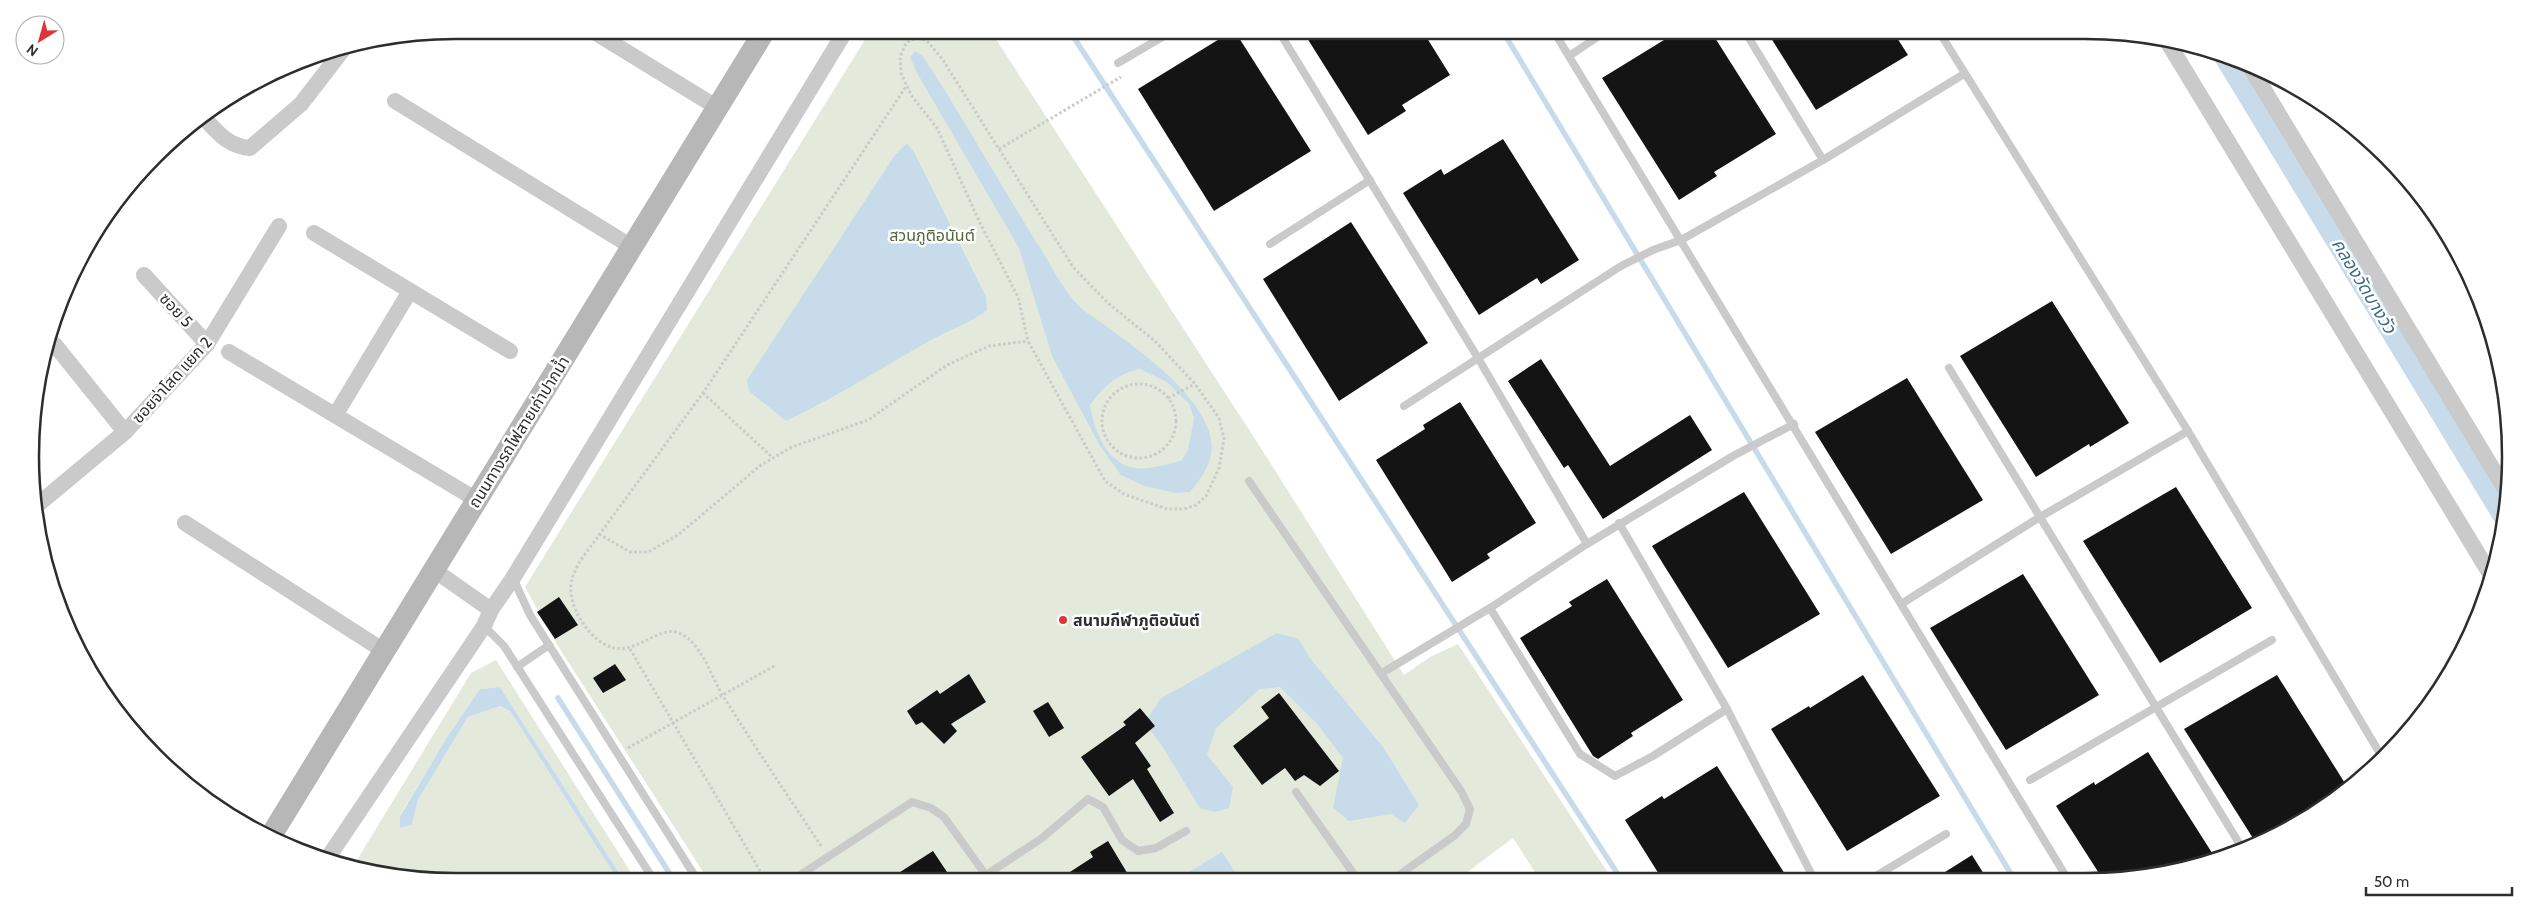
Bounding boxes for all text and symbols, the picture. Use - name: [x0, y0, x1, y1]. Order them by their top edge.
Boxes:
- north arrow: [15, 15, 65, 65]
- text: N: [23, 40, 42, 61]
- park label: สวนภูติอนันต์: [889, 226, 975, 245]
- water label: คลองวัดบางวัว: [2327, 235, 2402, 338]
- street label: ซอย 5: [155, 289, 197, 331]
- street label: ซอยจ่าโสด แยก 2: [128, 333, 216, 427]
- street label: ถนนทางรถไฟสายเก่าปากน้ำ: [463, 352, 573, 511]
- place label: สนามกีฬาภูติอนันต์: [1073, 611, 1200, 631]
- marker: สนามกีฬาภูติอนันต์: [1057, 614, 1069, 626]
- scale bar: [2366, 864, 2512, 896]
- text: 50 m: [2374, 873, 2409, 891]

